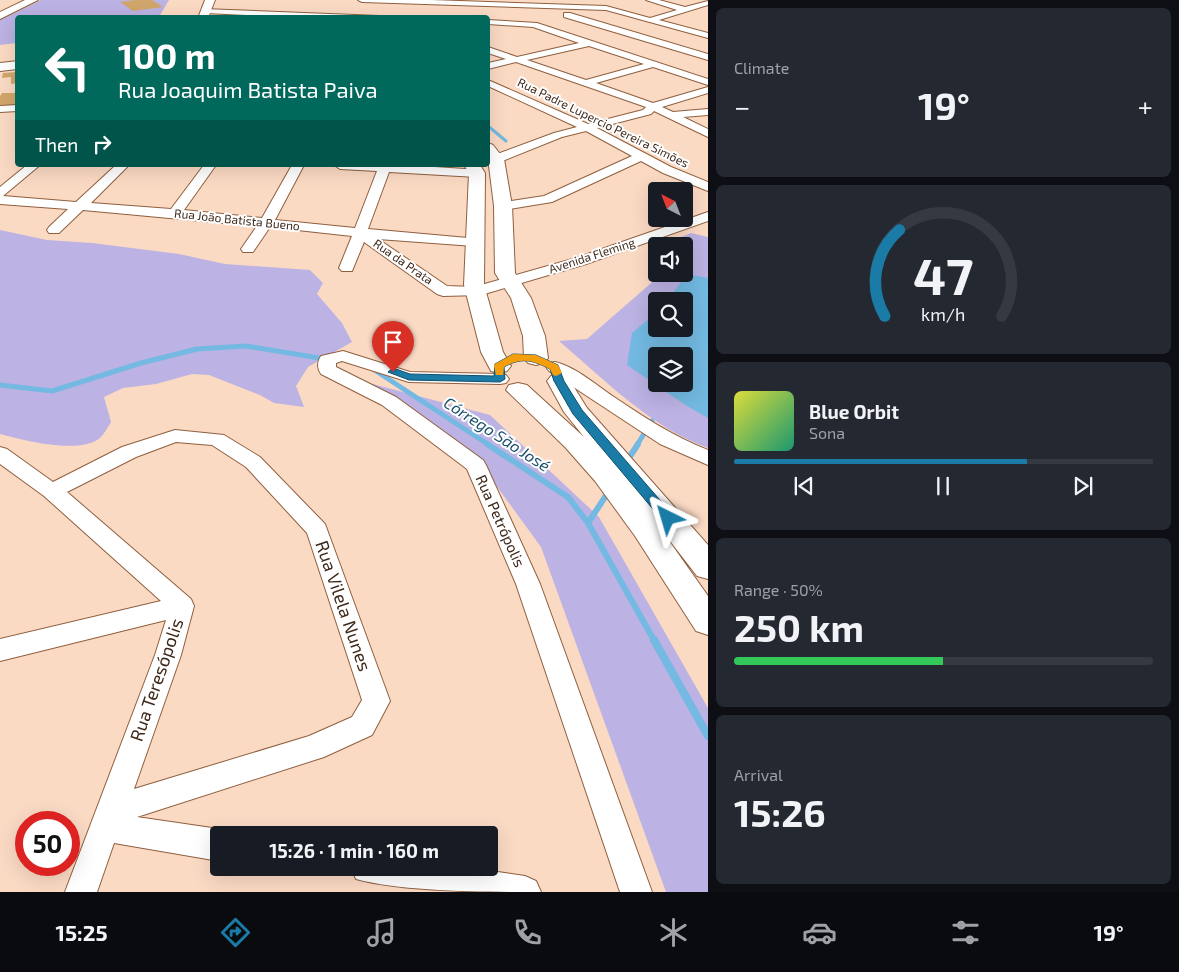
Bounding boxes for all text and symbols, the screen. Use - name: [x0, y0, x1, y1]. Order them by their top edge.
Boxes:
- text: 100 m: [118, 34, 216, 76]
- icon: left: [35, 35, 100, 100]
- text: Climate: [734, 58, 789, 77]
- street label: Rua Padre Lupercio Pereira Simões: [516, 75, 691, 170]
- text: Rua Joaquim Batista Paiva: [118, 76, 378, 102]
- text: 19°: [918, 82, 970, 128]
- text: −: [734, 89, 750, 123]
- text: +: [1138, 89, 1153, 123]
- icon: right: [88, 130, 116, 158]
- text: Then: [35, 133, 78, 156]
- north arrow: [648, 182, 692, 228]
- map controls: [648, 182, 693, 392]
- street label: Rua João Batista Bueno: [174, 205, 301, 233]
- street label: Avenida Fleming: [547, 234, 637, 276]
- street label: Rua da Prata: [371, 236, 436, 287]
- button: sound: [648, 237, 693, 282]
- text: 47: [913, 243, 974, 305]
- button: search: [648, 292, 693, 337]
- text: km/h: [921, 303, 966, 325]
- pin: [372, 321, 414, 372]
- icon: arrive: [379, 328, 407, 356]
- button: layers: [648, 347, 693, 392]
- water label: Córrego São José: [441, 392, 554, 475]
- text: Blue Orbit: [809, 400, 899, 423]
- text: Sona: [809, 423, 845, 442]
- street label: Rua Petrópolis: [472, 472, 529, 570]
- icon: previous: [790, 472, 818, 500]
- icon: pause: [929, 472, 957, 500]
- icon: next: [1069, 472, 1097, 500]
- position arrow: [641, 491, 693, 543]
- street label: Rua Vilela Nunes: [311, 537, 377, 674]
- text: Range · 50%: [734, 580, 823, 599]
- text: 250 km: [734, 604, 864, 650]
- street label: Rua Teresópolis: [125, 615, 187, 744]
- text: Arrival: [734, 765, 783, 784]
- text: 15:26: [734, 789, 826, 835]
- speed limit sign: 50: [15, 811, 80, 876]
- text: 15:26 · 1 min · 160 m: [269, 839, 439, 862]
- icon: directions: [218, 915, 253, 950]
- icon: music: [364, 915, 399, 950]
- icon: phone: [510, 915, 545, 950]
- icon: climate: [656, 915, 691, 950]
- icon: car: [802, 915, 837, 950]
- icon: filters: [948, 915, 983, 950]
- text: 15:25: [55, 919, 108, 945]
- text: 19°: [1093, 919, 1124, 945]

